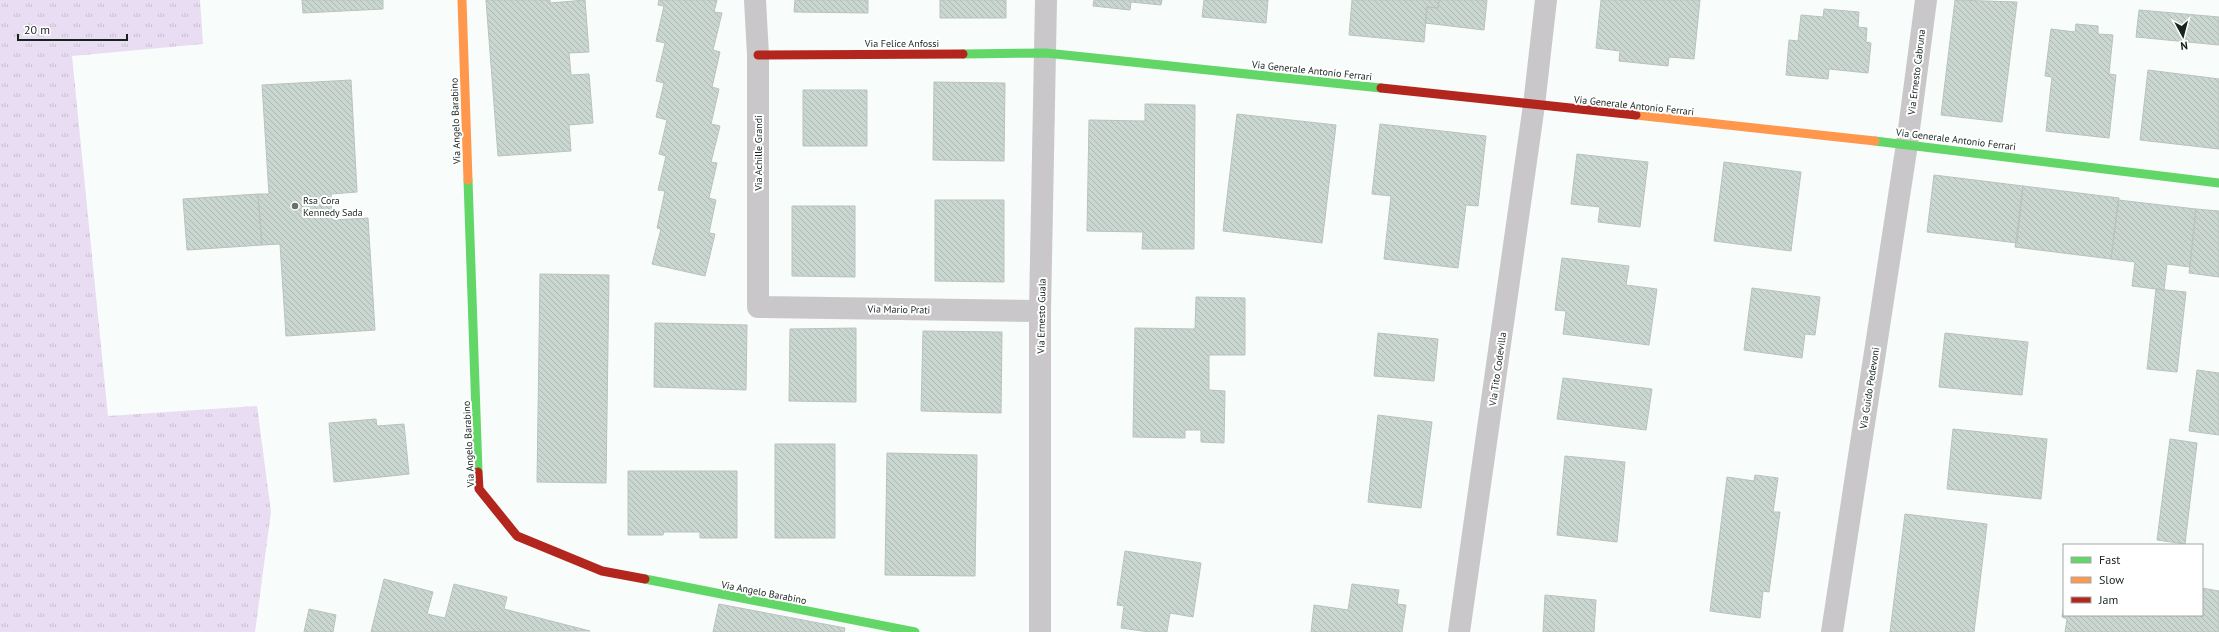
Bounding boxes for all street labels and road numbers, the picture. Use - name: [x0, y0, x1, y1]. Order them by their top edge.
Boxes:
- street label: Via Ernesto Cabruna: [1905, 29, 1928, 117]
- street label: Via Felice Anfossi: [864, 37, 939, 50]
- street label: Via Generale Antonio Ferrari: [1250, 58, 1373, 83]
- street label: Via Angelo Barabino: [447, 78, 464, 165]
- street label: Via Generale Antonio Ferrari: [1572, 93, 1695, 118]
- street label: Via Achille Grandi: [752, 115, 765, 192]
- street label: Via Generale Antonio Ferrari: [1894, 126, 2017, 153]
- street label: Via Ernesto Guala: [1034, 278, 1049, 355]
- street label: Via Mario Prati: [867, 302, 930, 317]
- street label: Via Tito Codevilla: [1486, 331, 1509, 408]
- street label: Via Guido Pedevoni: [1856, 346, 1882, 431]
- street label: Via Angelo Barabino: [460, 400, 477, 488]
- street label: Via Angelo Barabino: [719, 578, 808, 607]

